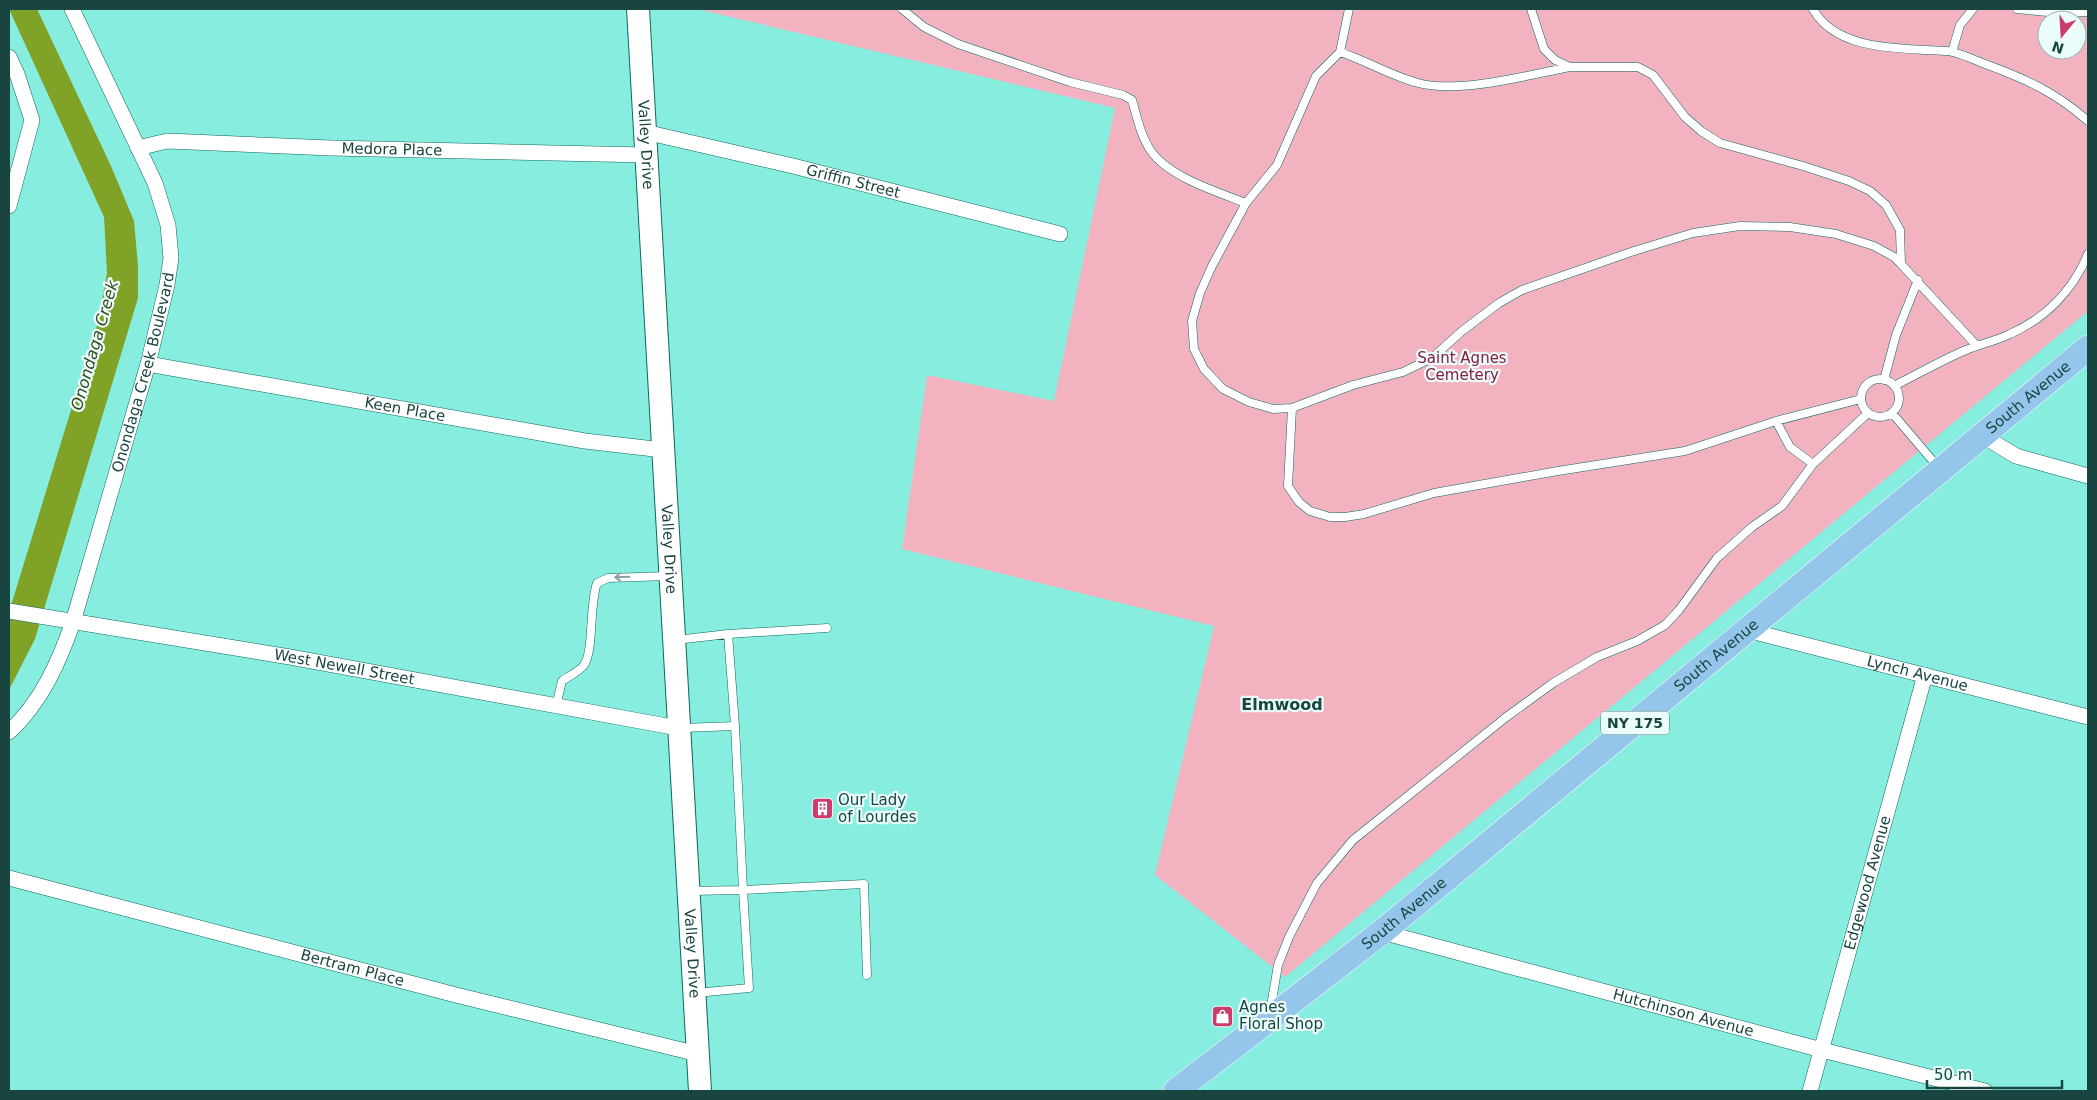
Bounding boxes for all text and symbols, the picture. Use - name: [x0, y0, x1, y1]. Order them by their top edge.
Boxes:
- north arrow: [2037, 10, 2087, 60]
- text: N: [2050, 38, 2066, 57]
- street label: Valley Drive: [634, 100, 657, 190]
- street label: Medora Place: [341, 139, 443, 159]
- street label: Griffin Street: [804, 161, 902, 202]
- street label: Onondaga Creek Boulevard: [108, 271, 178, 475]
- water label: Onondaga Creek: [67, 277, 122, 412]
- park label: Saint Agnes Cemetery: [1417, 349, 1507, 384]
- street label: South Avenue: [1982, 357, 2074, 438]
- street label: Keen Place: [363, 393, 447, 425]
- street label: Valley Drive: [657, 504, 680, 594]
- one-way arrow: [614, 573, 630, 582]
- street label: South Avenue: [1670, 615, 1762, 696]
- street label: West Newell Street: [273, 646, 416, 689]
- street label: Lynch Avenue: [1865, 652, 1970, 695]
- district label: Elmwood: [1241, 695, 1323, 714]
- road number: NY 175: [1601, 711, 1669, 734]
- place label: Our Lady of Lourdes: [838, 791, 917, 826]
- building icon: Our Lady of Lourdes: [810, 797, 834, 821]
- street label: Edgewood Avenue: [1840, 814, 1895, 952]
- street label: South Avenue: [1358, 874, 1450, 953]
- street label: Valley Drive: [681, 908, 704, 999]
- street label: Bertram Place: [299, 946, 406, 990]
- street label: Hutchinson Avenue: [1611, 985, 1756, 1040]
- place label: Agnes Floral Shop: [1239, 998, 1323, 1033]
- shop icon: Agnes Floral Shop: [1211, 1004, 1235, 1028]
- scale bar: [1927, 1058, 2062, 1090]
- text: 50 m: [1934, 1066, 1972, 1084]

